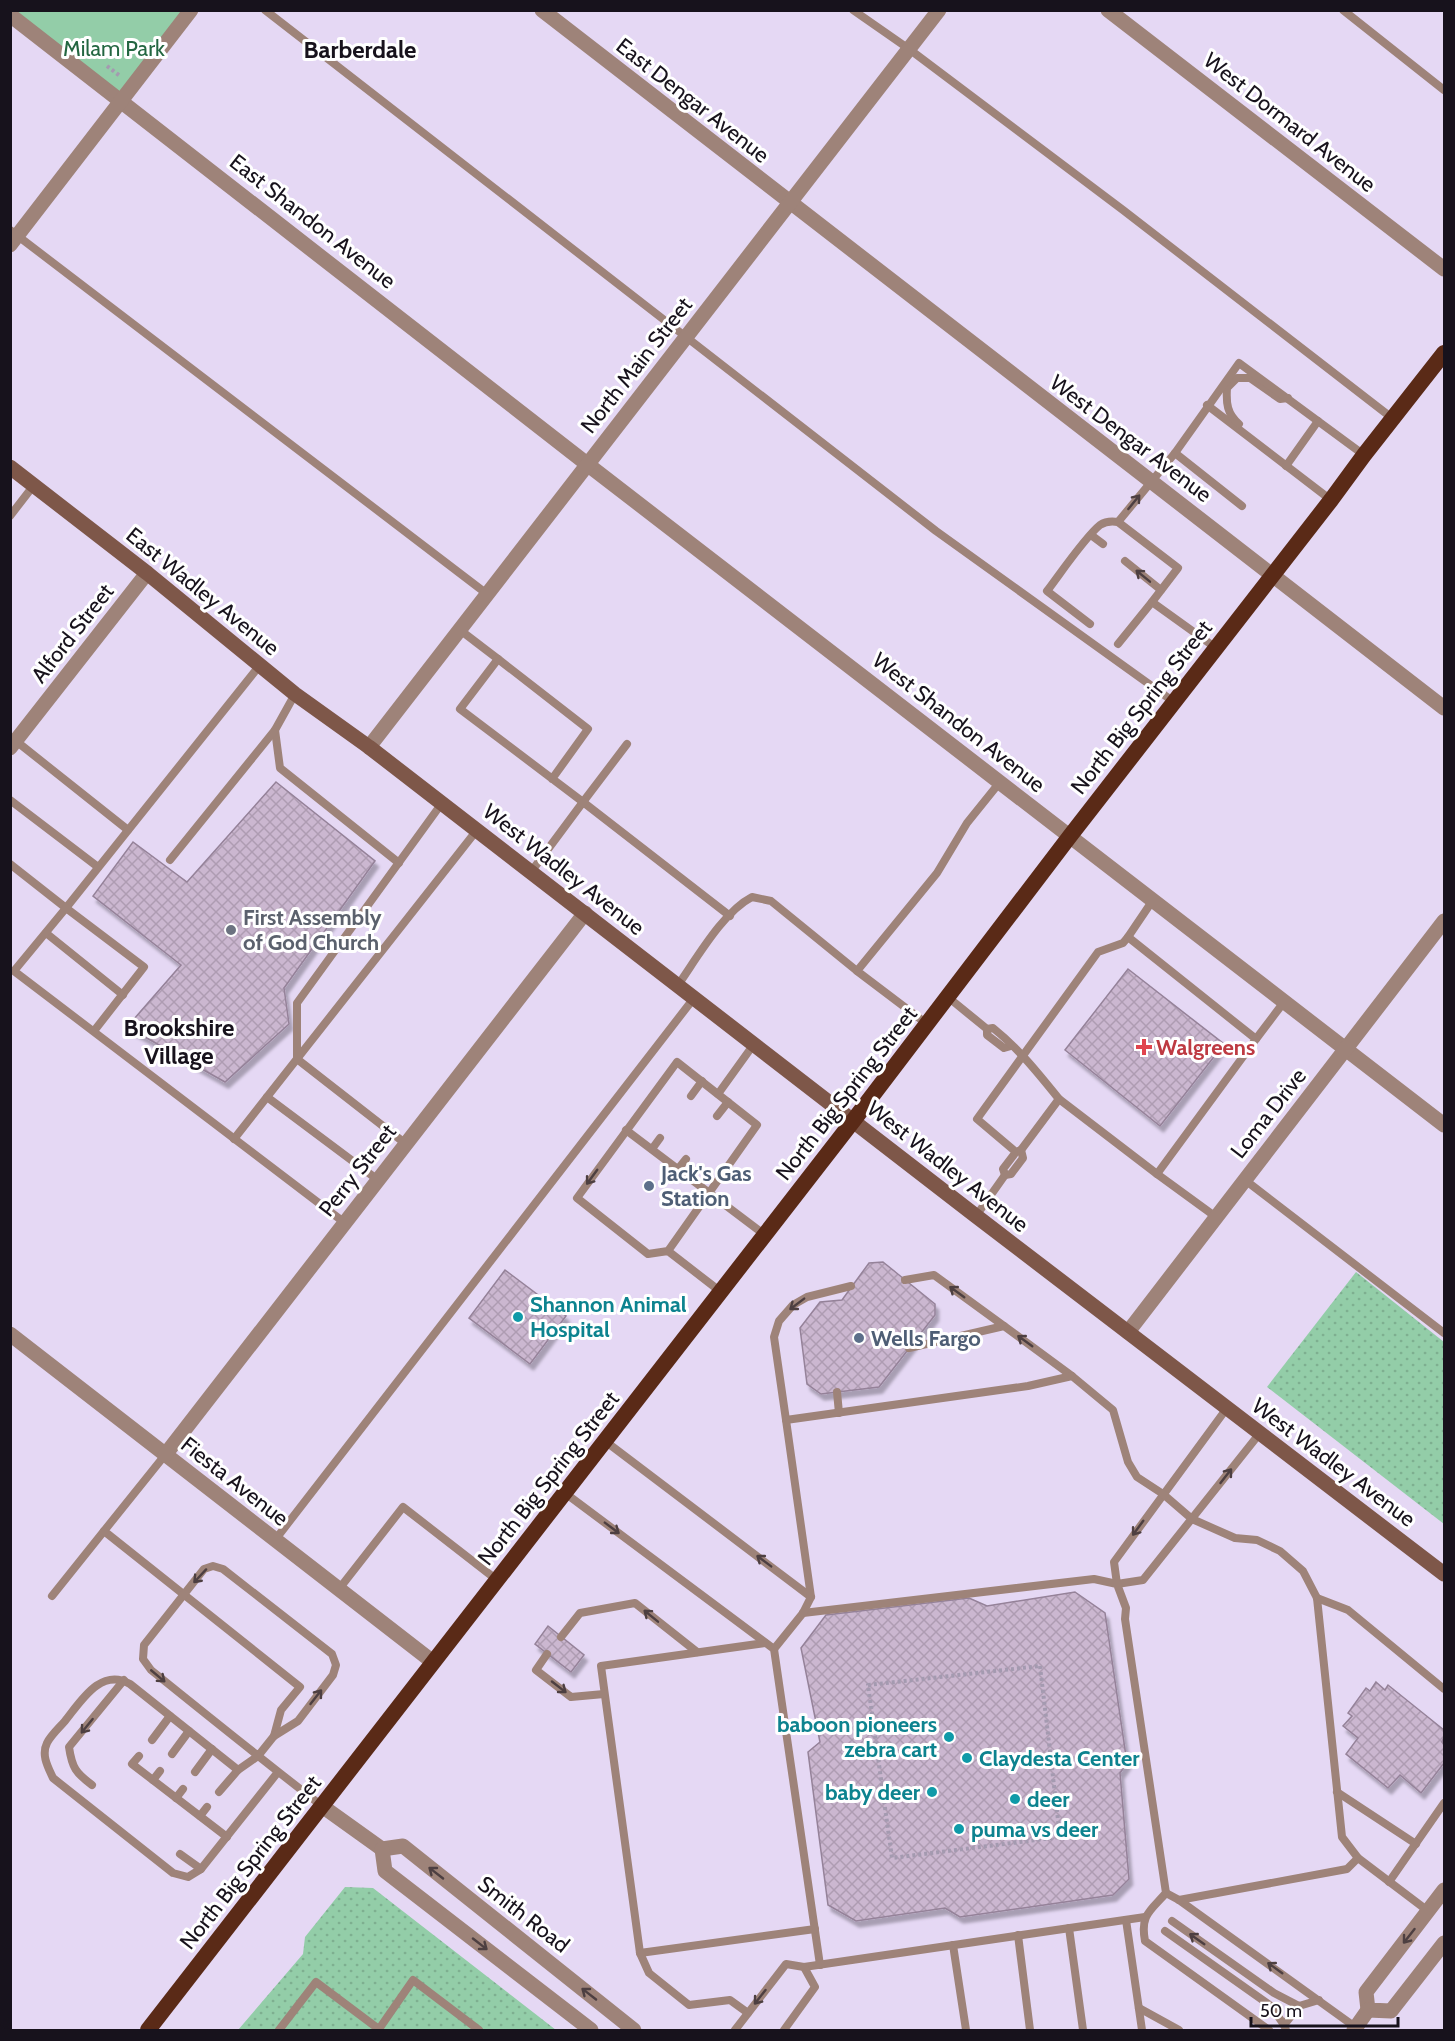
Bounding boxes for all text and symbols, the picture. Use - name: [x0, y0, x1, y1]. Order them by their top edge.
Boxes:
- street label: East Dengar Avenue: [611, 32, 775, 169]
- park label: Milam Park: [63, 35, 165, 62]
- district label: Barberdale: [304, 35, 416, 64]
- street label: West Dormard Avenue: [1198, 47, 1381, 198]
- street label: East Shandon Avenue: [224, 148, 401, 295]
- street label: North Main Street: [575, 291, 698, 439]
- street label: West Dengar Avenue: [1045, 369, 1217, 508]
- one-way arrow: [1128, 494, 1141, 510]
- street label: East Wadley Avenue: [121, 521, 285, 661]
- one-way arrow: [1135, 569, 1151, 582]
- street label: Alford Street: [25, 578, 120, 688]
- street label: North Big Spring Street: [1065, 614, 1218, 800]
- street label: West Shandon Avenue: [867, 647, 1050, 798]
- street label: West Wadley Avenue: [478, 798, 650, 941]
- place label: First Assembly of God Church: [243, 904, 382, 956]
- marker: First Assembly of God Church: [224, 923, 238, 937]
- street label: North Big Spring Street: [770, 1000, 923, 1186]
- district label: Brookshire Village: [124, 1013, 234, 1070]
- place label: Walgreens: [1156, 1034, 1255, 1061]
- marker: Walgreens: [1137, 1040, 1151, 1054]
- street label: Loma Drive: [1225, 1063, 1312, 1164]
- street label: West Wadley Avenue: [862, 1095, 1034, 1238]
- street label: Perry Street: [313, 1118, 402, 1222]
- place label: Jack's Gas Station: [660, 1160, 752, 1212]
- one-way arrow: [586, 1169, 598, 1185]
- marker: Jack's Gas Station: [642, 1179, 656, 1193]
- one-way arrow: [950, 1286, 966, 1298]
- place label: Shannon Animal Hospital: [530, 1291, 687, 1343]
- one-way arrow: [789, 1298, 805, 1311]
- marker: Shannon Animal Hospital: [511, 1310, 525, 1324]
- place label: Wells Fargo: [871, 1325, 981, 1352]
- marker: Wells Fargo: [852, 1331, 866, 1345]
- one-way arrow: [1018, 1335, 1034, 1348]
- street label: North Big Spring Street: [472, 1385, 625, 1571]
- street label: West Wadley Avenue: [1247, 1392, 1421, 1533]
- street label: Fiesta Avenue: [176, 1431, 294, 1532]
- one-way arrow: [1220, 1469, 1233, 1485]
- one-way arrow: [1132, 1520, 1145, 1536]
- one-way arrow: [603, 1522, 619, 1534]
- one-way arrow: [756, 1555, 772, 1568]
- one-way arrow: [193, 1568, 207, 1583]
- one-way arrow: [644, 1609, 660, 1622]
- one-way arrow: [150, 1669, 166, 1682]
- one-way arrow: [551, 1681, 567, 1694]
- one-way arrow: [310, 1689, 323, 1705]
- place label: baboon pioneers zebra cart: [777, 1711, 937, 1763]
- one-way arrow: [80, 1717, 93, 1733]
- marker: baboon pioneers zebra cart: [942, 1730, 956, 1744]
- place label: Claydesta Center: [979, 1745, 1140, 1772]
- marker: Claydesta Center: [960, 1751, 974, 1765]
- street label: North Big Spring Street: [174, 1769, 327, 1955]
- place label: baby deer: [825, 1779, 921, 1806]
- marker: baby deer: [925, 1785, 939, 1799]
- place label: deer: [1027, 1786, 1070, 1813]
- marker: deer: [1008, 1792, 1022, 1806]
- place label: puma vs deer: [971, 1816, 1099, 1843]
- marker: puma vs deer: [952, 1822, 966, 1836]
- one-way arrow: [428, 1866, 444, 1879]
- street label: Smith Road: [473, 1870, 575, 1958]
- one-way arrow: [1402, 1928, 1415, 1944]
- one-way arrow: [1190, 1933, 1206, 1945]
- one-way arrow: [472, 1938, 488, 1951]
- one-way arrow: [1267, 1962, 1283, 1974]
- one-way arrow: [581, 1988, 597, 2001]
- one-way arrow: [754, 1989, 767, 2005]
- scale bar: [1251, 1990, 1398, 2028]
- text: 50 m: [1260, 2000, 1302, 2022]

